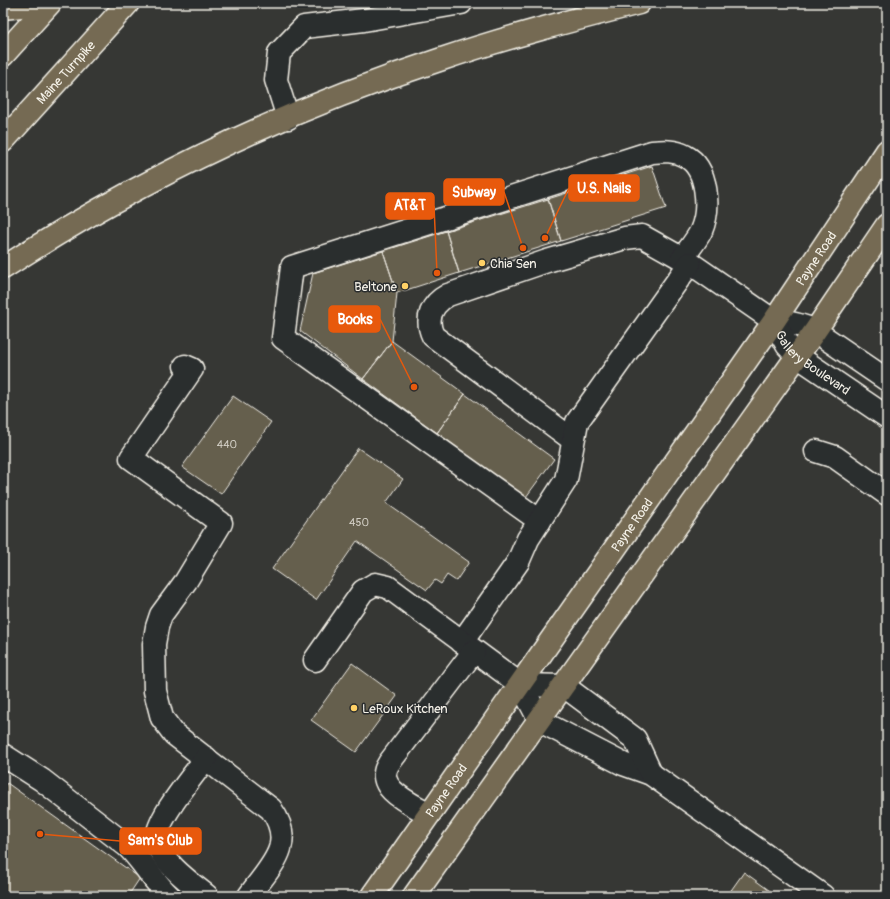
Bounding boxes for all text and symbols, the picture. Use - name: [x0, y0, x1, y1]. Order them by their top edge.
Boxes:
- street label: Maine Turnpike: [33, 37, 99, 108]
- callout: U.S. Nails: [569, 175, 639, 201]
- callout: Subway: [444, 179, 504, 205]
- text: U.S. Nails: [577, 180, 632, 197]
- text: Subway: [452, 184, 496, 201]
- callout: AT&T: [386, 193, 434, 219]
- text: AT&T: [394, 197, 426, 214]
- street label: Payne Road: [793, 229, 840, 289]
- place label: Chia Sen: [490, 256, 537, 272]
- marker: Chia Sen: [477, 258, 487, 268]
- place label: Beltone: [354, 279, 398, 295]
- marker: Beltone: [400, 281, 410, 291]
- callout: Books: [329, 306, 380, 332]
- text: Books: [337, 311, 373, 328]
- street label: Gallery Boulevard: [772, 328, 853, 399]
- house number: 440: [217, 438, 237, 451]
- street label: Payne Road: [608, 495, 657, 555]
- house number: 450: [349, 516, 369, 529]
- place label: LeRoux Kitchen: [362, 701, 448, 717]
- marker: LeRoux Kitchen: [349, 703, 359, 713]
- street label: Payne Road: [422, 761, 471, 821]
- callout: Sam's Club: [120, 828, 201, 854]
- text: Sam's Club: [127, 832, 193, 849]

